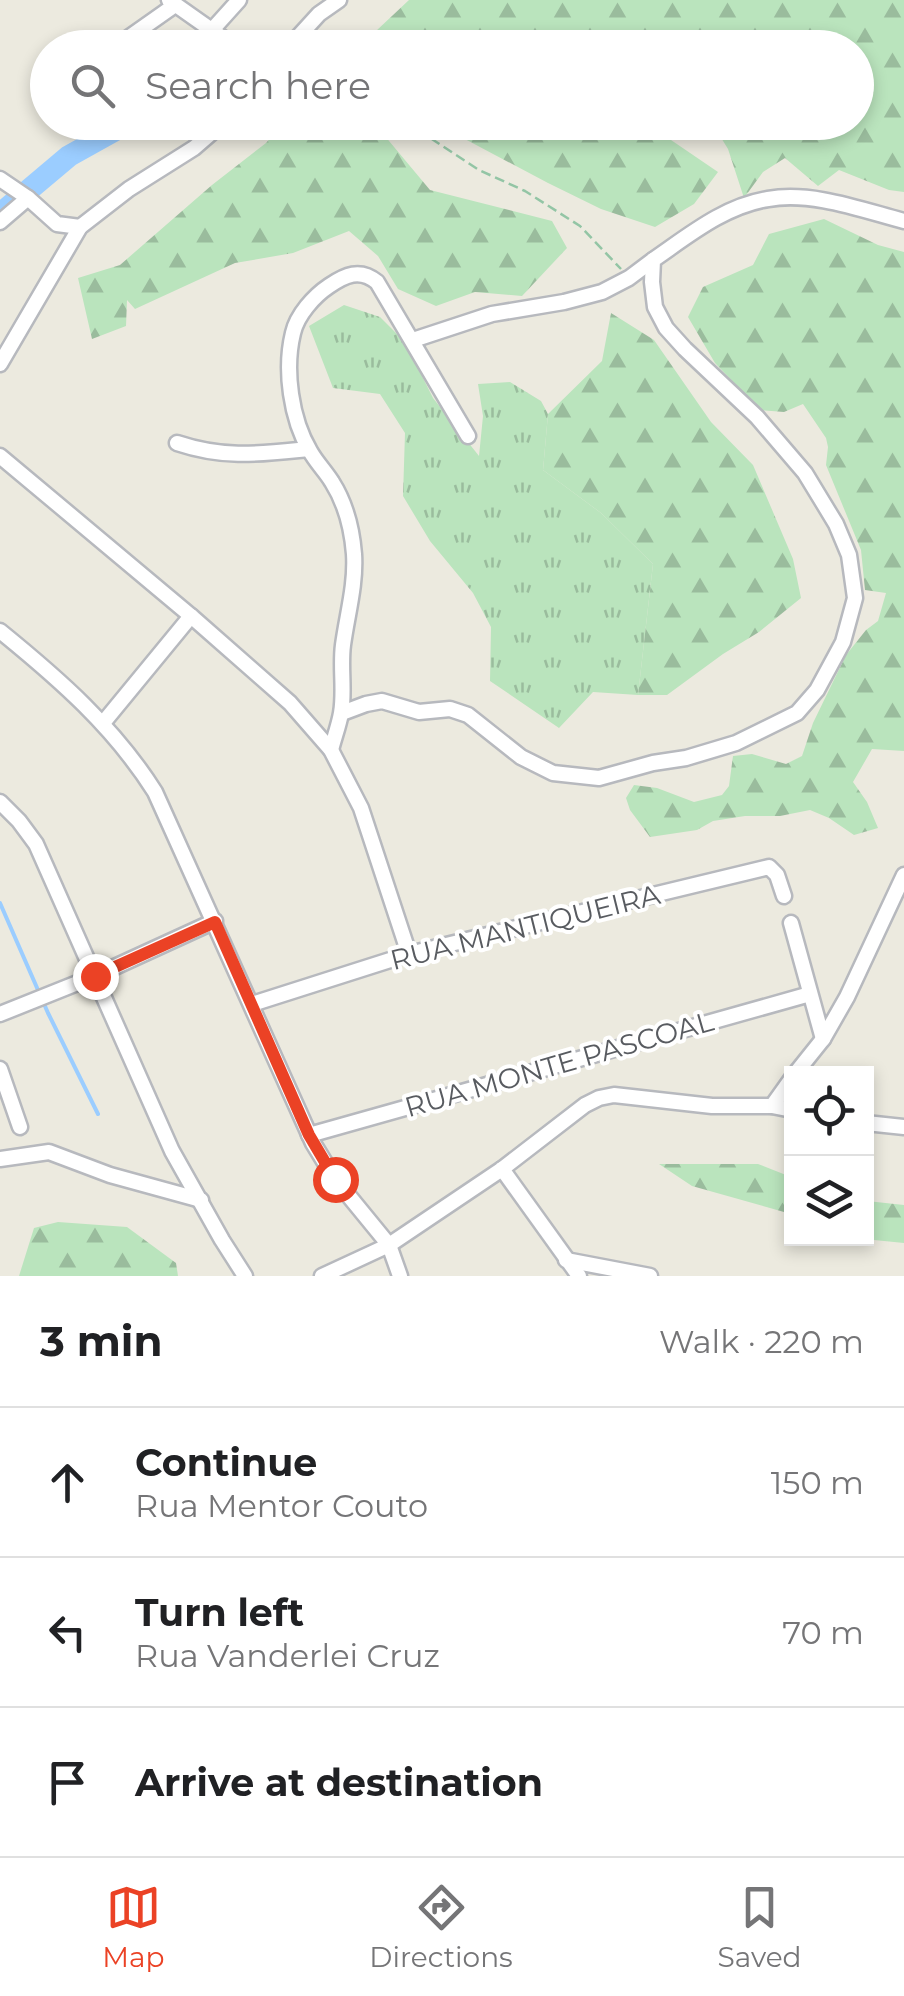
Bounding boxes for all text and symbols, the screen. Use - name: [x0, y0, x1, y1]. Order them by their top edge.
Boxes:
- search box: [30, 30, 874, 140]
- icon: search: [65, 58, 120, 113]
- text: Search here: [145, 62, 371, 109]
- street label: RUA MANTIQUEIRA: [387, 877, 664, 977]
- route end: [73, 954, 119, 1000]
- street label: RUA MONTE PASCOAL: [401, 1004, 718, 1124]
- map controls: [784, 1066, 874, 1246]
- button: locate: [784, 1066, 874, 1156]
- button: layers: [784, 1156, 874, 1246]
- route start: [313, 1157, 359, 1203]
- text: 3 min: [40, 1315, 162, 1367]
- text: Walk · 220 m: [659, 1322, 864, 1361]
- text: Continue: [135, 1439, 317, 1486]
- icon: ahead: [40, 1455, 95, 1510]
- text: 150 m: [771, 1463, 864, 1502]
- text: Rua Mentor Couto: [135, 1486, 428, 1525]
- text: Turn left: [135, 1589, 304, 1636]
- icon: left: [40, 1605, 95, 1660]
- text: 70 m: [782, 1613, 864, 1652]
- text: Rua Vanderlei Cruz: [135, 1636, 440, 1675]
- icon: arrive: [40, 1755, 95, 1810]
- text: Arrive at destination: [135, 1759, 543, 1806]
- tab: Map: [102, 1880, 165, 1974]
- tab: Directions: [369, 1880, 513, 1974]
- tab: Saved: [717, 1880, 802, 1974]

